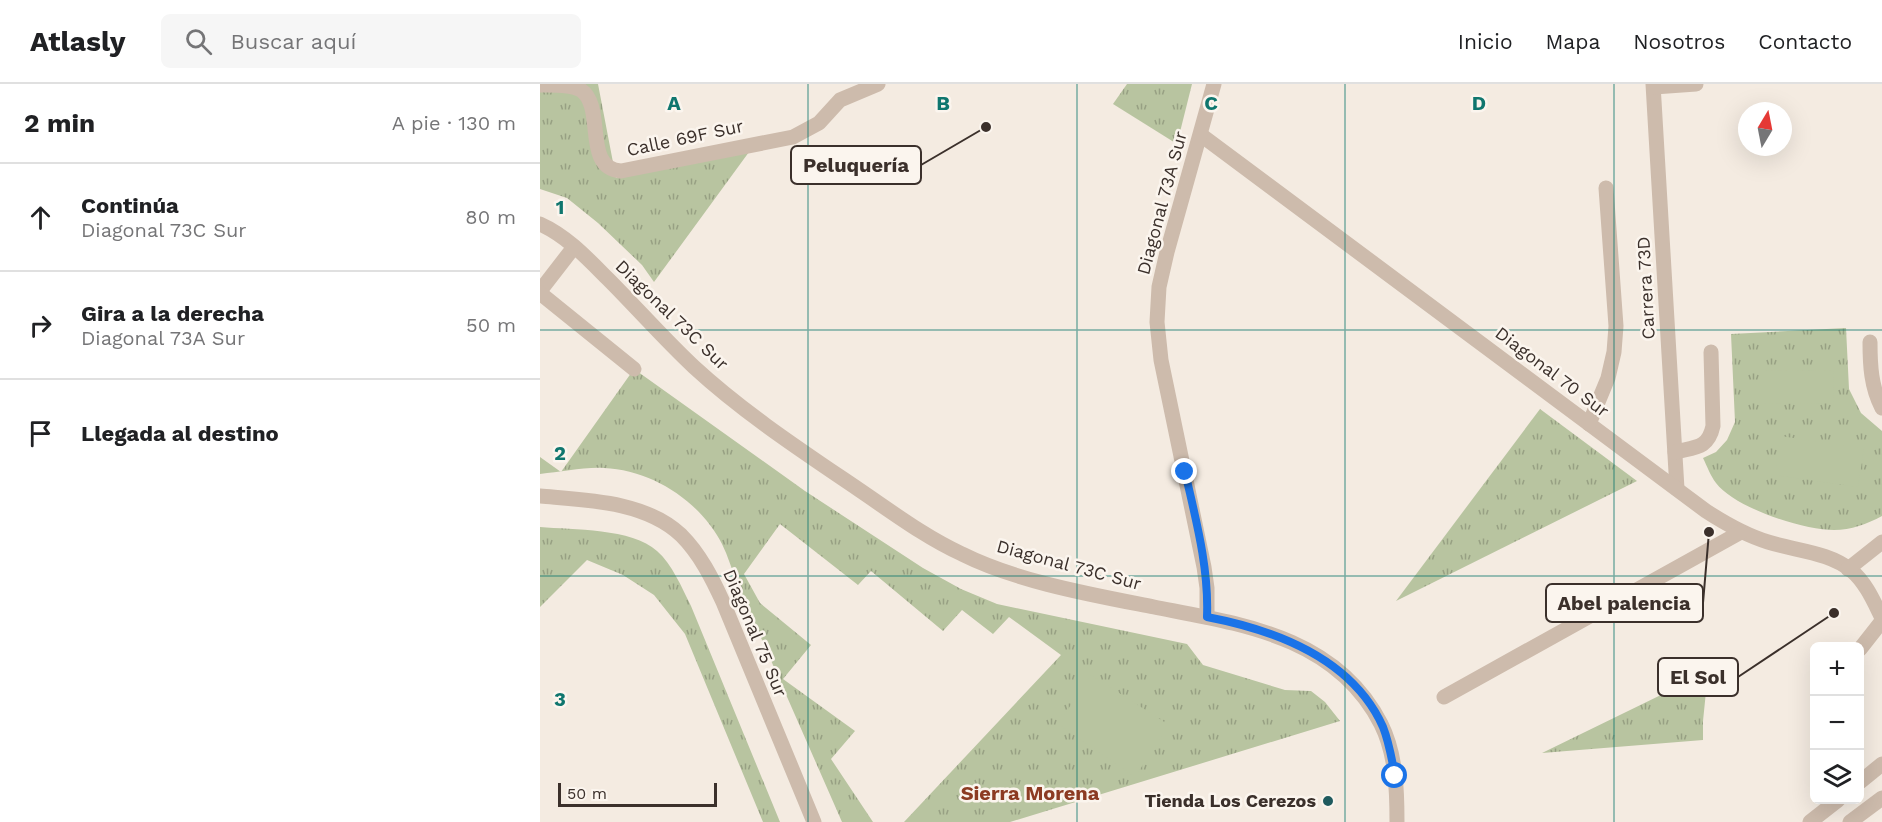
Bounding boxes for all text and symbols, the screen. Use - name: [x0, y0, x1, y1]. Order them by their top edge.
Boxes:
- search box: [161, 14, 581, 68]
- text: Atlasly: [30, 25, 125, 58]
- icon: search: [182, 25, 215, 58]
- text: Buscar aquí: [230, 29, 356, 54]
- text: Inicio: [1458, 29, 1513, 54]
- text: Mapa: [1546, 29, 1600, 54]
- text: Nosotros: [1633, 29, 1725, 54]
- text: Contacto: [1758, 29, 1852, 54]
- text: A: [667, 91, 681, 115]
- text: B: [936, 91, 950, 115]
- text: C: [1204, 91, 1218, 115]
- text: D: [1472, 91, 1486, 115]
- north arrow: [1738, 102, 1792, 156]
- text: 2 min: [24, 108, 95, 138]
- text: A pie · 130 m: [392, 111, 516, 135]
- street label: Calle 69F Sur: [625, 115, 745, 160]
- street label: Diagonal 73A Sur: [1132, 129, 1191, 277]
- callout: Peluquería: [791, 146, 921, 184]
- text: Peluquería: [803, 153, 909, 177]
- text: Continúa: [81, 193, 179, 218]
- text: 1: [556, 195, 564, 219]
- icon: ahead: [24, 201, 57, 234]
- text: 80 m: [465, 205, 516, 229]
- text: Diagonal 73C Sur: [81, 218, 246, 242]
- street label: Carrera 73D: [1632, 236, 1659, 340]
- street label: Diagonal 73C Sur: [612, 255, 733, 374]
- text: Gira a la derecha: [81, 301, 264, 326]
- icon: right: [24, 309, 57, 342]
- text: 50 m: [466, 313, 516, 337]
- street label: Diagonal 70 Sur: [1491, 322, 1613, 421]
- text: Diagonal 73A Sur: [81, 326, 245, 350]
- icon: arrive: [24, 417, 57, 450]
- text: Llegada al destino: [81, 421, 279, 446]
- text: 2: [554, 441, 566, 465]
- route end: [1171, 458, 1197, 484]
- street label: Diagonal 73C Sur: [995, 535, 1144, 594]
- street label: Diagonal 75 Sur: [719, 566, 792, 700]
- callout: Abel palencia: [1546, 584, 1703, 622]
- text: Abel palencia: [1558, 591, 1691, 615]
- map controls: [1810, 642, 1864, 804]
- button: +: [1810, 642, 1864, 696]
- callout: El Sol: [1658, 658, 1738, 696]
- text: El Sol: [1670, 665, 1726, 689]
- text: 3: [554, 687, 566, 711]
- button: −: [1810, 696, 1864, 750]
- button: layers: [1810, 750, 1864, 804]
- route start: [1381, 762, 1407, 788]
- scale bar: [558, 780, 717, 808]
- district label: Sierra Morena: [961, 781, 1100, 805]
- text: 50 m: [567, 784, 607, 803]
- place label: Tienda Los Cerezos: [1144, 790, 1316, 811]
- marker: Tienda Los Cerezos: [1321, 794, 1335, 808]

